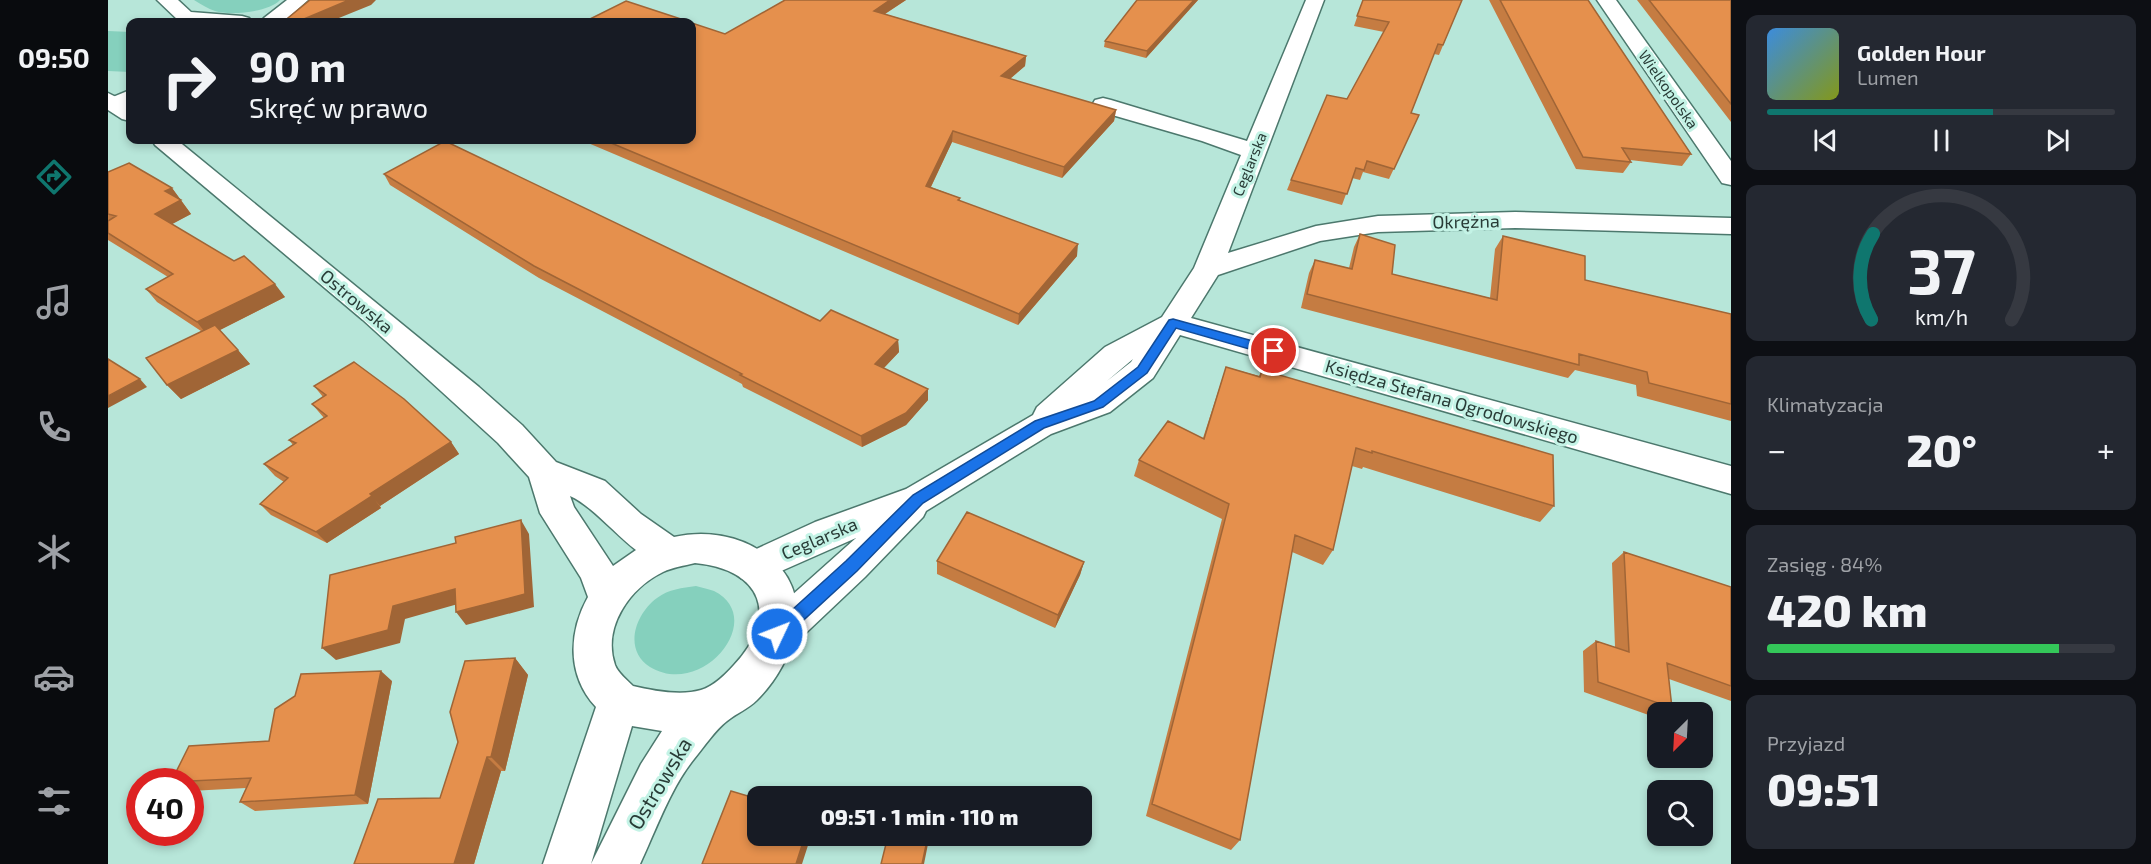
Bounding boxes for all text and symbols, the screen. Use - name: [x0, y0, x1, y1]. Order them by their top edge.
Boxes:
- text: Golden Hour: [1857, 39, 1986, 65]
- text: 90 m: [249, 40, 346, 90]
- text: 09:50: [18, 41, 90, 73]
- icon: right: [150, 42, 228, 120]
- street label: Wielkopolska: [1635, 46, 1703, 132]
- text: Lumen: [1857, 65, 1919, 89]
- text: Skręć w prawo: [249, 91, 428, 123]
- icon: previous: [1809, 124, 1842, 157]
- icon: pause: [1925, 124, 1958, 157]
- icon: next: [2041, 124, 2074, 157]
- street label: Ceglarska: [1228, 129, 1270, 199]
- icon: directions: [33, 156, 75, 198]
- street label: Okrężna: [1432, 209, 1500, 233]
- text: 37: [1907, 232, 1975, 307]
- street label: Ostrowska: [316, 264, 398, 338]
- icon: music: [33, 281, 75, 323]
- text: km/h: [1914, 304, 1968, 329]
- pin: [1248, 325, 1299, 376]
- icon: arrive: [1257, 334, 1290, 367]
- street label: Księdza Stefana Ogrodowskiego: [1323, 354, 1581, 448]
- text: Klimatyzacja: [1767, 392, 1883, 416]
- icon: phone: [33, 406, 75, 448]
- text: 20°: [1906, 422, 1977, 476]
- text: −: [1767, 429, 1786, 469]
- text: +: [2097, 429, 2115, 469]
- street label: Ceglarska: [778, 512, 860, 564]
- icon: climate: [33, 531, 75, 573]
- text: Zasięg · 84%: [1767, 552, 1882, 576]
- text: 420 km: [1767, 582, 1928, 636]
- position arrow: [745, 602, 809, 666]
- icon: car: [33, 656, 75, 698]
- north arrow: [1647, 702, 1713, 768]
- map controls: [1647, 702, 1713, 846]
- text: Przyjazd: [1767, 731, 1845, 755]
- street label: Ostrowska: [622, 732, 696, 834]
- text: 09:51: [1767, 761, 1881, 815]
- speed limit sign: 40: [126, 768, 204, 846]
- icon: filters: [33, 780, 75, 822]
- button: search: [1647, 780, 1713, 846]
- text: 09:51 · 1 min · 110 m: [821, 803, 1018, 829]

